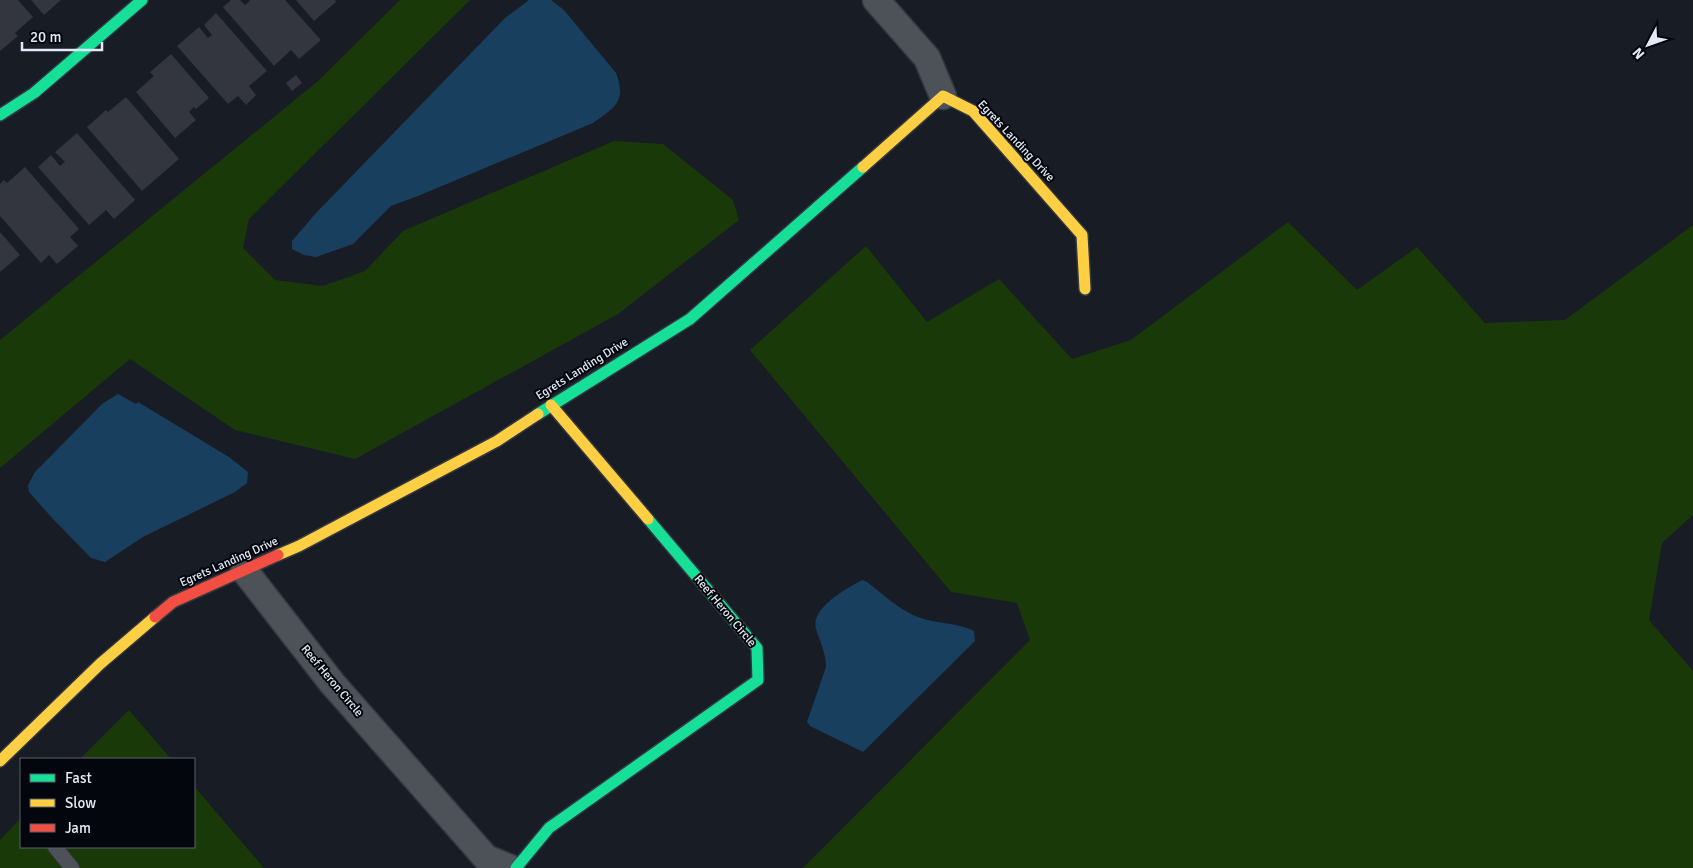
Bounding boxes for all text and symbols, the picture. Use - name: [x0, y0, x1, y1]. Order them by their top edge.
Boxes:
- scale bar: [22, 20, 102, 52]
- north arrow: [1623, 20, 1673, 70]
- text: 20 m: [30, 28, 61, 46]
- text: N: [1629, 44, 1648, 62]
- street label: Egrets Landing Drive: [974, 97, 1058, 185]
- street label: Egrets Landing Drive: [533, 335, 631, 403]
- street label: Egrets Landing Drive: [178, 534, 280, 590]
- street label: Reef Heron Circle: [691, 572, 759, 650]
- street label: Reef Heron Circle: [298, 642, 366, 720]
- legend: [20, 758, 195, 848]
- text: Fast: [65, 769, 92, 787]
- text: Slow: [65, 794, 96, 812]
- text: Jam: [65, 819, 91, 837]

